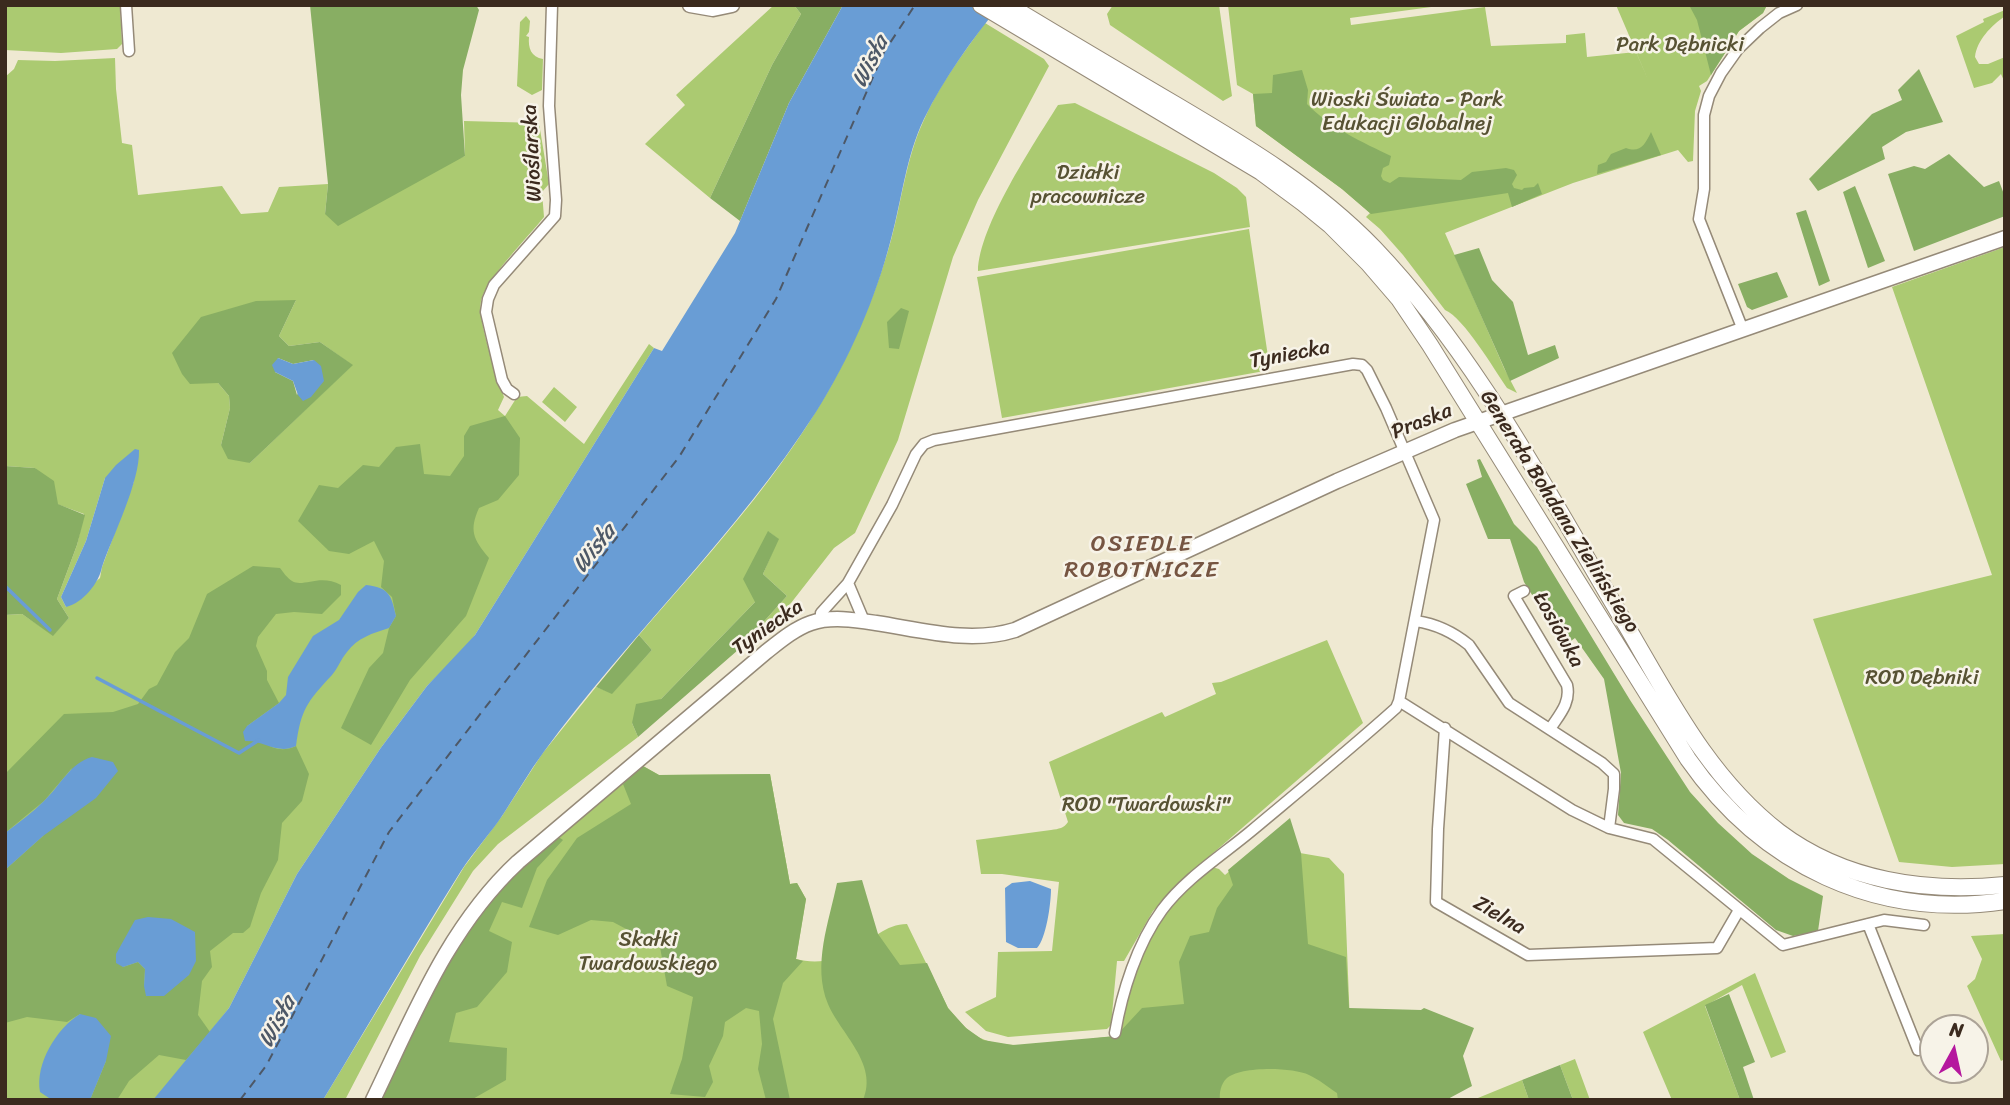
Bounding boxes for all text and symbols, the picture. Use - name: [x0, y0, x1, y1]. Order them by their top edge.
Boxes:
- water label: Wisła: [847, 32, 895, 92]
- park label: Park Dębnicki: [1616, 33, 1744, 59]
- park label: Wioski Świata - Park Edukacji Globalnej: [1311, 88, 1503, 138]
- street label: Wioślarska: [518, 104, 548, 202]
- park label: Działki pracownicze: [1031, 161, 1145, 211]
- street label: Tyniecka: [1248, 335, 1332, 375]
- street label: Generała Bohdana Zielińskiego: [1474, 386, 1644, 638]
- street label: Praska: [1388, 398, 1456, 446]
- water label: Wisła: [568, 519, 622, 579]
- district label: OSIEDLE ROBOTNICZE: [1067, 531, 1217, 585]
- street label: Łosiówka: [1527, 588, 1589, 672]
- street label: Tyniecka: [728, 595, 808, 661]
- park label: ROD Dębniki: [1865, 666, 1979, 692]
- park label: ROD "Twardowski": [1062, 793, 1230, 819]
- street label: Zielna: [1469, 891, 1529, 941]
- park label: Skałki Twardowskiego: [579, 928, 717, 978]
- water label: Wisła: [253, 992, 303, 1052]
- text: N: [1948, 1012, 1966, 1047]
- north arrow: [1919, 1014, 1989, 1084]

